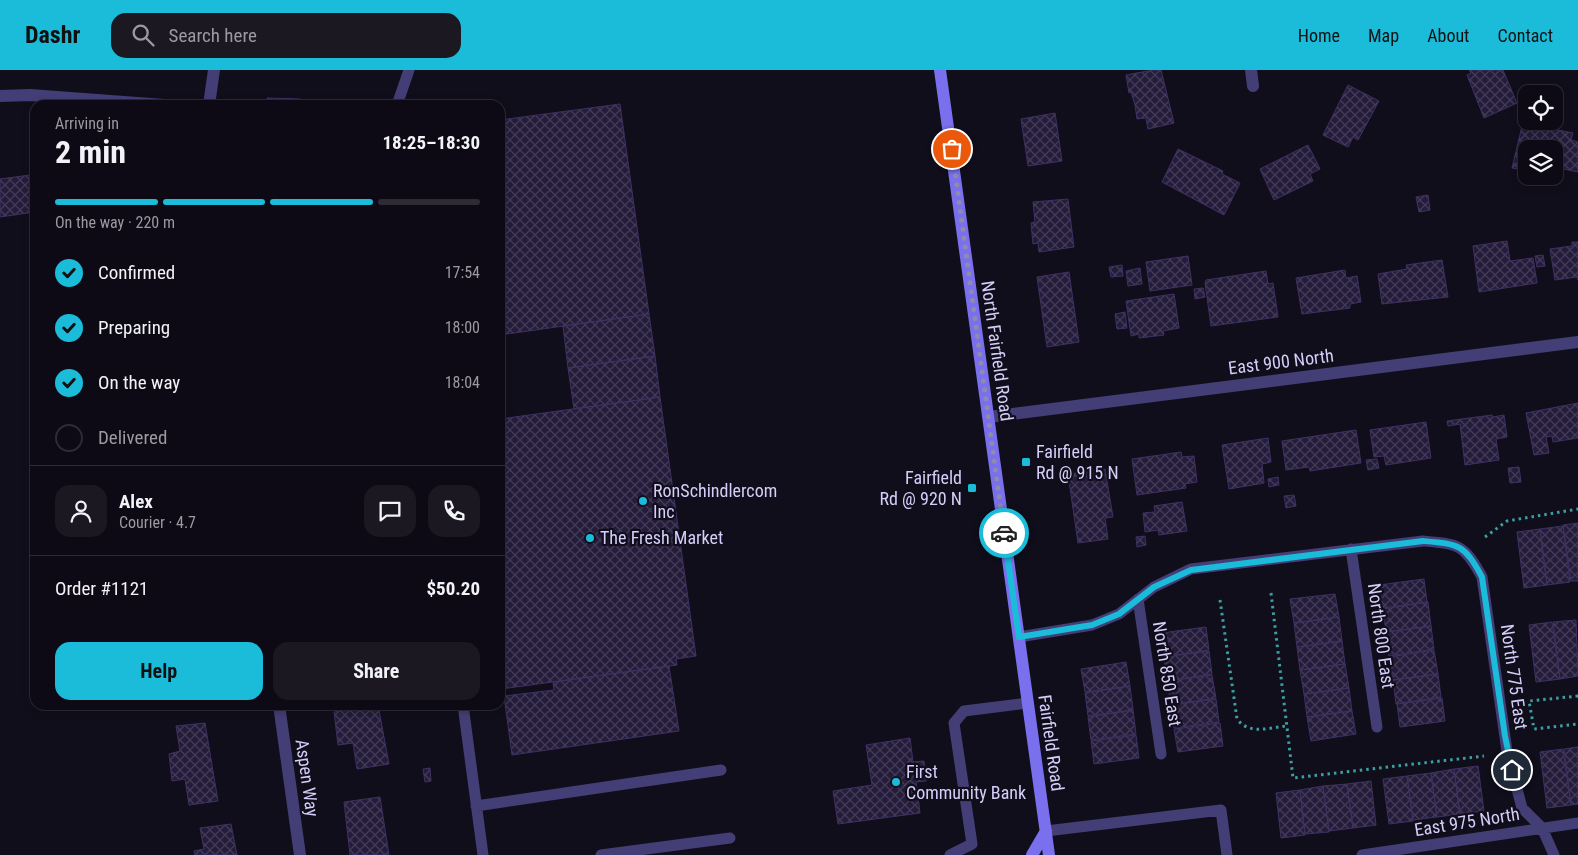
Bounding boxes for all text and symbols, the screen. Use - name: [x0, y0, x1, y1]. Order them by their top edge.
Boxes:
- search box: [111, 13, 461, 58]
- text: Dashr: [25, 21, 81, 49]
- icon: search: [129, 21, 157, 49]
- text: Search here: [169, 24, 257, 47]
- text: Home: [1298, 25, 1340, 46]
- text: Map: [1368, 25, 1399, 46]
- text: About: [1427, 25, 1469, 46]
- text: Contact: [1497, 25, 1553, 46]
- map controls: [1518, 85, 1563, 185]
- button: locate: [1518, 85, 1563, 130]
- text: Arriving in: [55, 114, 119, 133]
- pin: [931, 128, 973, 170]
- text: 18:25–18:30: [382, 131, 480, 154]
- text: 2 min: [55, 133, 126, 171]
- icon: bag: [938, 135, 966, 163]
- button: layers: [1518, 140, 1563, 185]
- text: On the way · 220 m: [55, 213, 175, 232]
- icon: check: [55, 259, 83, 287]
- text: Confirmed: [98, 261, 175, 284]
- text: 17:54: [445, 263, 480, 282]
- street label: North Fairfield Road: [977, 279, 1018, 422]
- icon: check: [55, 314, 83, 342]
- text: Preparing: [98, 316, 170, 339]
- text: 18:00: [445, 318, 480, 337]
- street label: East 900 North: [1227, 345, 1335, 378]
- icon: check: [55, 369, 83, 397]
- text: On the way: [98, 371, 180, 394]
- text: 18:04: [445, 373, 480, 392]
- text: Delivered: [98, 426, 167, 449]
- place label: Fairfield Rd @ 915 N: [1036, 441, 1119, 483]
- marker: Fairfield Rd @ 915 N: [1020, 456, 1032, 468]
- place label: Fairfield Rd @ 920 N: [879, 467, 962, 509]
- place label: RonSchindlercom Inc: [653, 480, 777, 522]
- marker: Fairfield Rd @ 920 N: [966, 482, 978, 494]
- button: person: [55, 485, 107, 537]
- button: chat: [364, 485, 416, 537]
- button: phone: [428, 485, 480, 537]
- text: Alex: [119, 490, 153, 513]
- marker: RonSchindlercom Inc: [637, 495, 649, 507]
- courier: [979, 508, 1029, 558]
- text: Courier · 4.7: [119, 513, 196, 532]
- icon: car: [990, 519, 1018, 547]
- place label: The Fresh Market: [600, 527, 723, 548]
- marker: The Fresh Market: [584, 532, 596, 544]
- text: Order #1121: [55, 577, 148, 600]
- text: $50.20: [426, 577, 480, 600]
- street label: North 800 East: [1364, 582, 1399, 690]
- street label: North 850 East: [1149, 620, 1186, 728]
- street label: North 775 East: [1497, 623, 1532, 731]
- button: Help: [55, 642, 263, 700]
- button: Share: [273, 642, 480, 700]
- street label: Fairfield Road: [1034, 693, 1069, 793]
- street label: Aspen Way: [292, 738, 323, 819]
- pin: [1491, 749, 1533, 791]
- icon: home: [1498, 756, 1526, 784]
- place label: First Community Bank: [906, 761, 1026, 803]
- marker: First Community Bank: [890, 776, 902, 788]
- street label: East 975 North: [1413, 803, 1521, 840]

